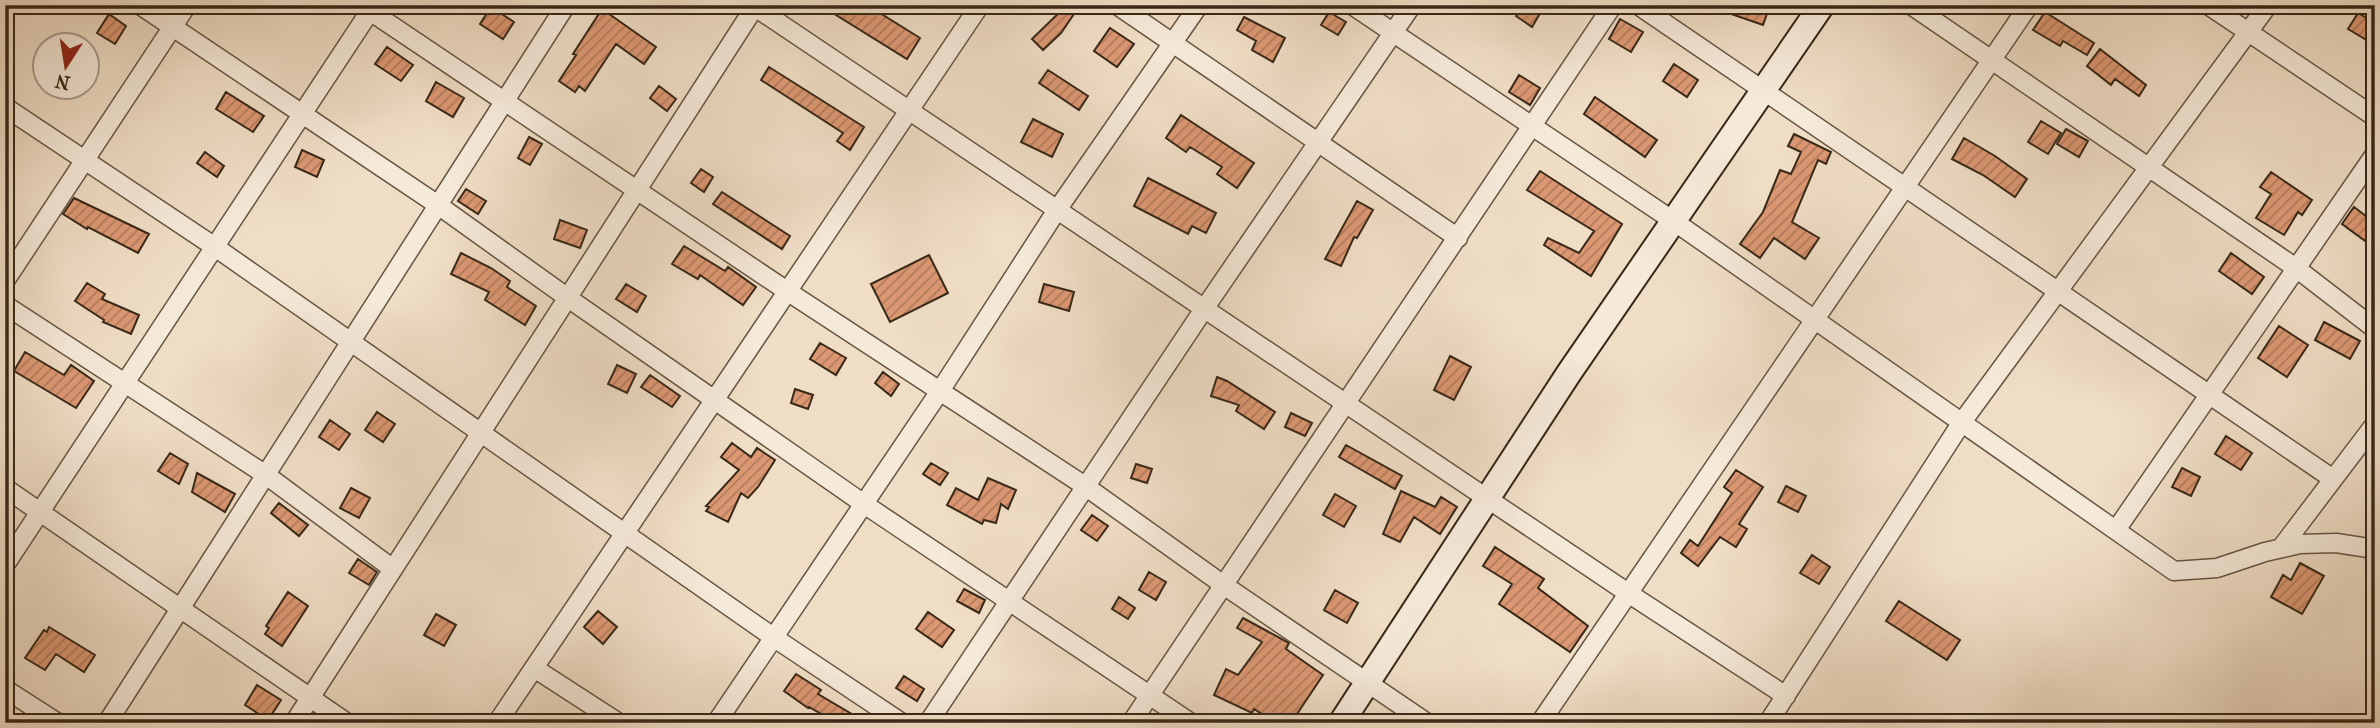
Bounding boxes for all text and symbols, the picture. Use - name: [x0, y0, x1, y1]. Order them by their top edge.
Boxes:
- north arrow: [32, 32, 102, 102]
- text: N: [53, 69, 72, 94]

